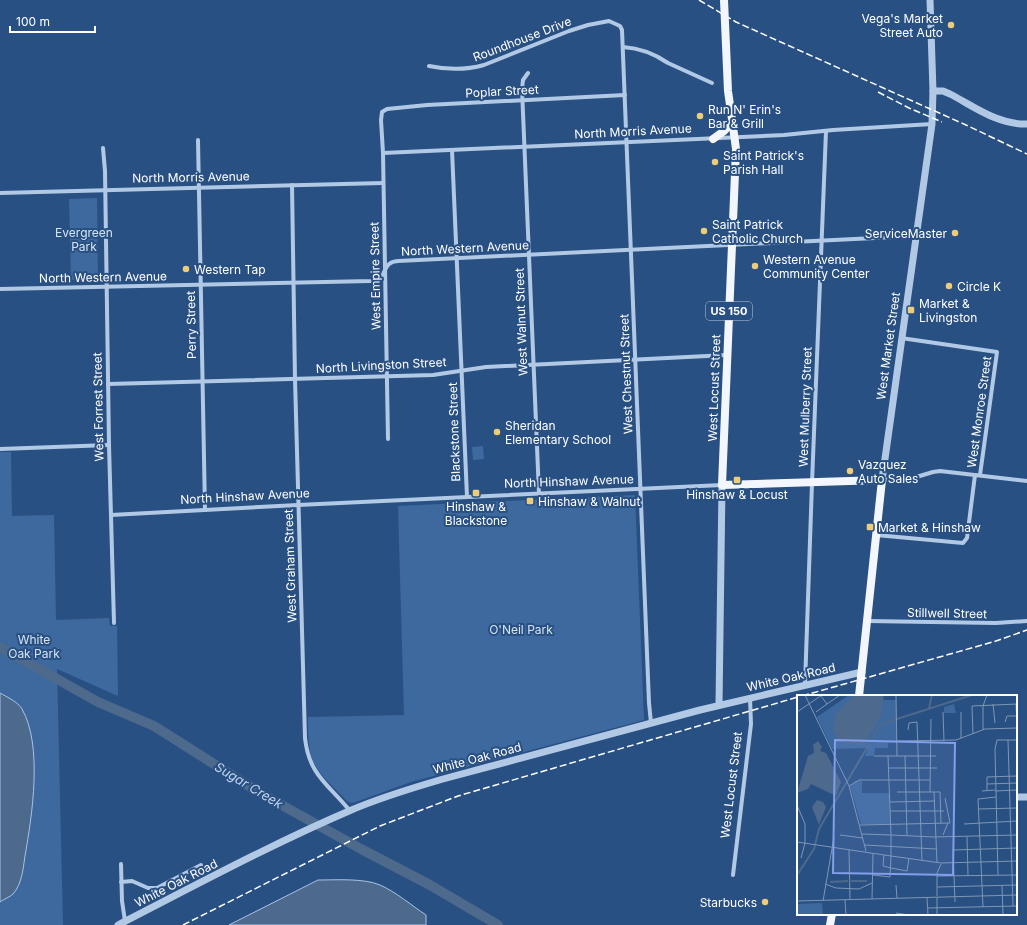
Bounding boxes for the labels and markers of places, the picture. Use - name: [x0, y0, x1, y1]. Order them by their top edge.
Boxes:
- place label: Vega's Market Street Auto: [861, 11, 943, 40]
- marker: Vega's Market Street Auto: [946, 20, 956, 30]
- place label: Run N' Erin's Bar & Grill: [708, 102, 781, 131]
- marker: Run N' Erin's Bar & Grill: [695, 111, 705, 121]
- place label: Saint Patrick's Parish Hall: [723, 148, 804, 177]
- marker: Saint Patrick's Parish Hall: [710, 157, 720, 167]
- place label: Saint Patrick Catholic Church: [712, 217, 803, 246]
- marker: Saint Patrick Catholic Church: [699, 226, 709, 236]
- place label: ServiceMaster: [865, 226, 947, 241]
- marker: ServiceMaster: [950, 228, 960, 238]
- place label: Western Avenue Community Center: [763, 252, 870, 281]
- marker: Western Avenue Community Center: [750, 261, 760, 271]
- place label: Western Tap: [194, 262, 265, 277]
- marker: Western Tap: [181, 264, 191, 274]
- place label: Circle K: [957, 279, 1001, 294]
- marker: Circle K: [944, 281, 954, 291]
- place label: Market & Livingston: [919, 296, 977, 325]
- marker: Market & Livingston: [906, 305, 916, 315]
- place label: Sheridan Elementary School: [505, 418, 611, 447]
- marker: Sheridan Elementary School: [492, 427, 502, 437]
- place label: Vazquez Auto Sales: [858, 457, 918, 486]
- marker: Vazquez Auto Sales: [845, 466, 855, 476]
- marker: Hinshaw & Locust: [732, 475, 742, 485]
- place label: Hinshaw & Locust: [686, 487, 788, 502]
- marker: Hinshaw & Blackstone: [471, 488, 481, 498]
- place label: Hinshaw & Walnut: [538, 494, 640, 509]
- marker: Hinshaw & Walnut: [525, 496, 535, 506]
- place label: Hinshaw & Blackstone: [445, 499, 507, 528]
- place label: Market & Hinshaw: [878, 520, 981, 535]
- marker: Market & Hinshaw: [865, 522, 875, 532]
- place label: Starbucks: [700, 895, 757, 910]
- marker: Starbucks: [760, 897, 770, 907]

